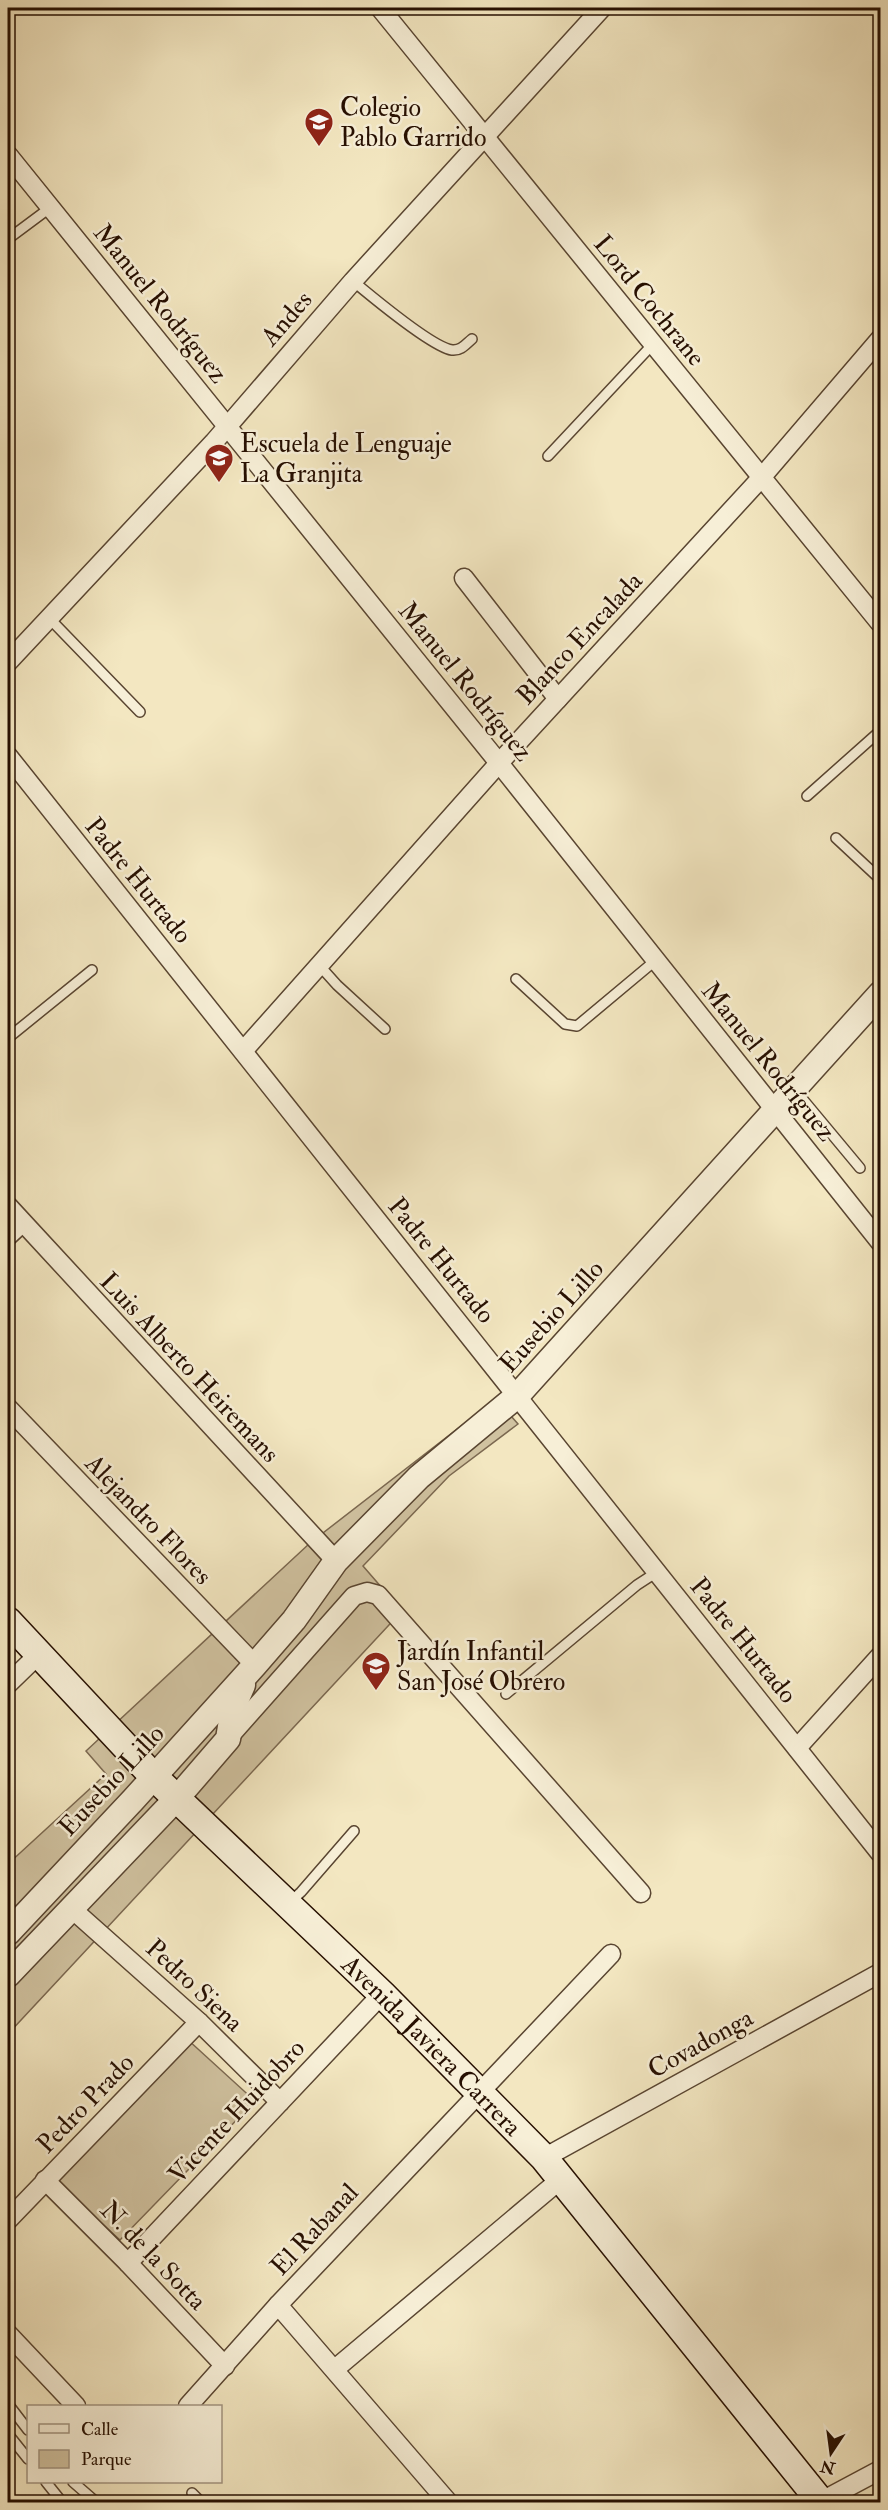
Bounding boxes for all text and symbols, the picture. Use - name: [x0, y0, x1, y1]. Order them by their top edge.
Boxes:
- place label: Colegio Pablo Garrido: [340, 92, 486, 154]
- school or university icon: Colegio Pablo Garrido: [303, 106, 335, 148]
- street label: Manuel Rodríguez: [86, 218, 234, 390]
- street label: Lord Cochrane: [587, 229, 712, 373]
- street label: Andes: [254, 285, 319, 353]
- place label: Escuela de Lenguaje La Granjita: [240, 428, 452, 490]
- school or university icon: Escuela de Lenguaje La Granjita: [203, 442, 235, 484]
- street label: Blanco Encalada: [510, 565, 650, 712]
- street label: Manuel Rodríguez: [391, 596, 539, 768]
- street label: Padre Hurtado: [78, 811, 199, 950]
- street label: Manuel Rodríguez: [694, 976, 842, 1148]
- street label: Padre Hurtado: [381, 1191, 502, 1330]
- street label: Eusebio Lillo: [493, 1254, 611, 1380]
- street label: Luis Alberto Heiremans: [93, 1266, 286, 1470]
- street label: Alejandro Flores: [77, 1447, 219, 1592]
- street label: Padre Hurtado: [683, 1571, 804, 1710]
- place label: Jardín Infantil San José Obrero: [396, 1636, 565, 1698]
- school or university icon: Jardín Infantil San José Obrero: [360, 1650, 392, 1692]
- street label: Eusebio Lillo: [52, 1718, 171, 1843]
- street label: Pedro Siena: [139, 1932, 250, 2039]
- street label: Avenida Javiera Carrera: [334, 1948, 528, 2143]
- street label: Covadonga: [642, 2002, 759, 2086]
- street label: Vicente Huidobro: [162, 2033, 312, 2191]
- street label: Pedro Prado: [30, 2047, 141, 2160]
- street label: El Rabanal: [264, 2177, 366, 2282]
- street label: N. de la Sotta: [93, 2194, 213, 2317]
- legend: [27, 2405, 222, 2483]
- text: Calle: [81, 2418, 119, 2441]
- north arrow: [801, 2423, 861, 2483]
- text: Parque: [81, 2448, 132, 2471]
- text: N: [818, 2455, 838, 2478]

